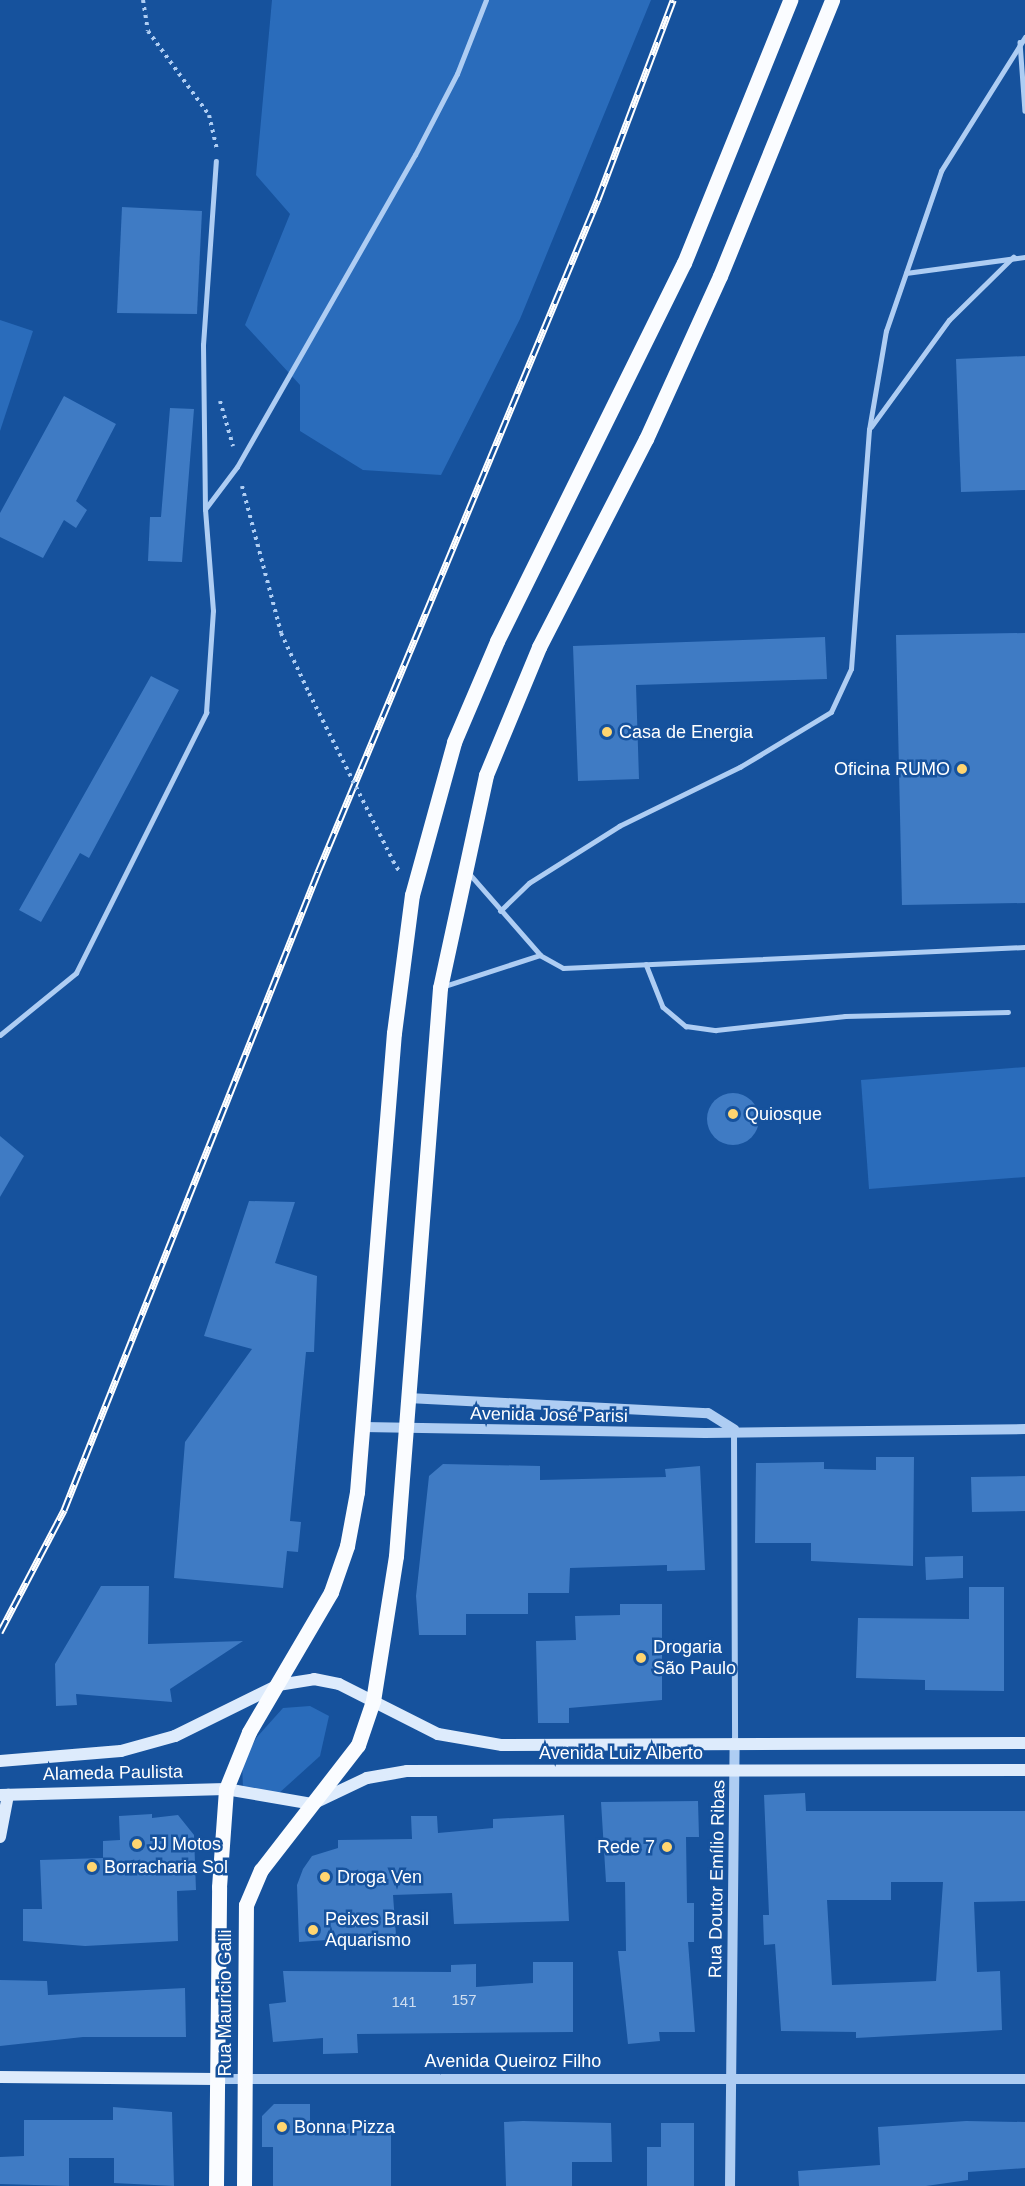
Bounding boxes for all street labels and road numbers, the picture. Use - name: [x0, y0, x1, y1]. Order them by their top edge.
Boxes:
- street label: Avenida José Parisi: [470, 1403, 628, 1427]
- street label: Avenida Luiz Alberto: [539, 1742, 703, 1764]
- street label: Alameda Paulista: [43, 1761, 183, 1785]
- street label: Rua Doutor Emílio Ribas: [704, 1780, 730, 1978]
- street label: Rua Mauricio Galli: [214, 1929, 236, 2077]
- street label: Avenida Queiroz Filho: [425, 2050, 601, 2072]

